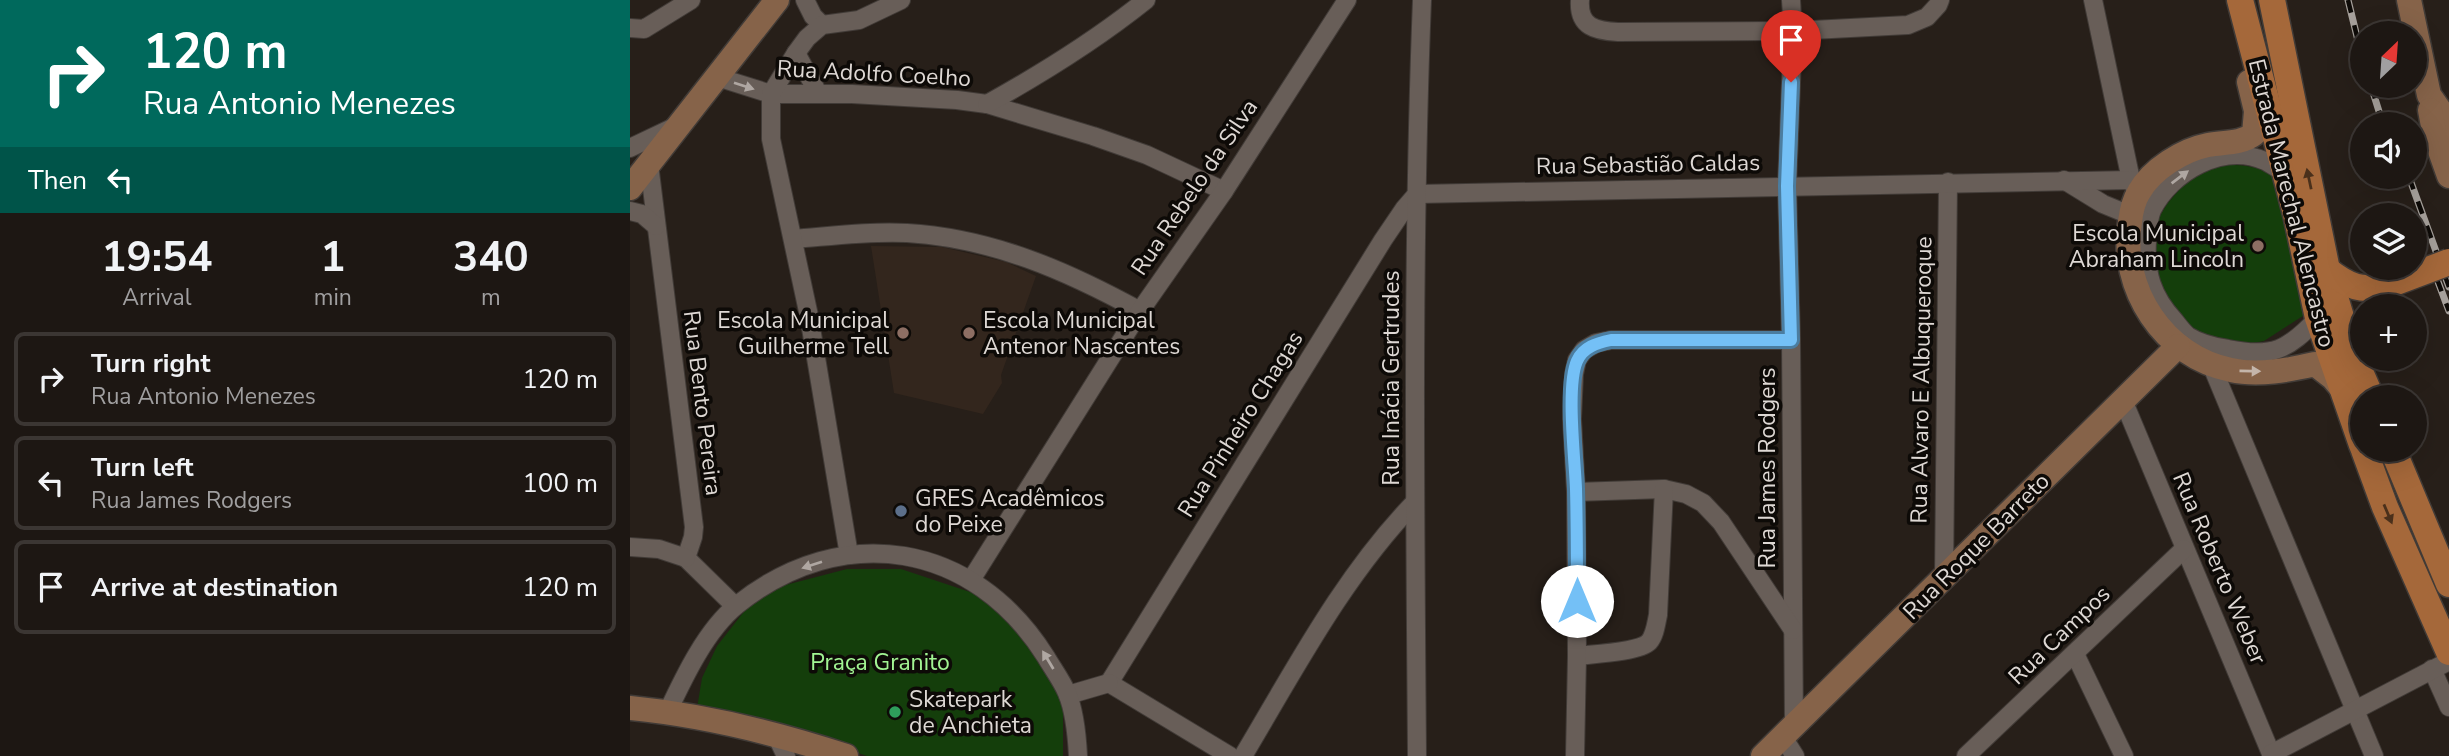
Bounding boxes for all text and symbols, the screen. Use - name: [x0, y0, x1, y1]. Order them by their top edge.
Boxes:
- pin: [1761, 10, 1821, 82]
- text: 120 m: [143, 18, 287, 85]
- icon: arrive: [1772, 21, 1810, 59]
- north arrow: [2350, 21, 2427, 98]
- map controls: [2350, 21, 2427, 462]
- icon: right: [28, 28, 119, 119]
- street label: Rua Adolfo Coelho: [776, 53, 972, 94]
- street label: Estrada Marechal Alencastro: [2241, 56, 2342, 351]
- one-way arrow: [734, 81, 755, 91]
- text: Rua Antonio Menezes: [143, 82, 456, 125]
- street label: Rua Rebelo da Silva: [1124, 93, 1265, 281]
- button: sound: [2350, 112, 2427, 189]
- street label: Rua Sebastião Caldas: [1536, 147, 1760, 182]
- icon: left: [101, 161, 139, 199]
- text: Then: [28, 163, 87, 198]
- one-way arrow: [2303, 168, 2314, 190]
- one-way arrow: [2171, 169, 2189, 184]
- button: layers: [2350, 203, 2427, 280]
- place label: Escola Municipal Abraham Lincoln: [2069, 218, 2244, 275]
- text: 19:54: [101, 229, 212, 286]
- text: 1: [320, 229, 345, 286]
- text: 340: [453, 229, 529, 286]
- street label: Rua Alvaro E Albuqueroque: [1903, 236, 1940, 524]
- marker: Escola Municipal Abraham Lincoln: [2250, 238, 2266, 254]
- street label: Rua Inácia Gertrudes: [1376, 270, 1407, 486]
- text: Arrival: [122, 282, 191, 313]
- text: min: [314, 282, 352, 313]
- text: m: [481, 282, 501, 313]
- button: +: [2350, 294, 2427, 371]
- place label: Escola Municipal Guilherme Tell: [717, 305, 889, 362]
- place label: Escola Municipal Antenor Nascentes: [983, 305, 1180, 362]
- street label: Rua Bento Pereira: [676, 309, 729, 497]
- marker: Escola Municipal Guilherme Tell: [895, 325, 911, 341]
- marker: Escola Municipal Antenor Nascentes: [961, 325, 977, 341]
- street label: Rua Pinheiro Chagas: [1171, 325, 1310, 523]
- text: Turn right: [91, 346, 210, 381]
- icon: right: [32, 360, 70, 398]
- text: 120 m: [522, 362, 598, 397]
- one-way arrow: [2239, 365, 2261, 377]
- street label: Rua James Rodgers: [1752, 367, 1783, 569]
- text: Rua Antonio Menezes: [91, 381, 316, 412]
- button: −: [2350, 385, 2427, 462]
- text: Turn left: [91, 450, 194, 485]
- icon: left: [32, 464, 70, 502]
- text: 100 m: [522, 466, 598, 501]
- street label: Rua Roque Barreto: [1896, 466, 2057, 627]
- street label: Rua Roberto Weber: [2165, 468, 2274, 670]
- place label: GRES Acadêmicos do Peixe: [915, 483, 1105, 540]
- text: Rua James Rodgers: [91, 485, 292, 516]
- marker: GRES Acadêmicos do Peixe: [893, 503, 909, 519]
- one-way arrow: [2383, 503, 2394, 524]
- one-way arrow: [801, 560, 822, 570]
- position arrow: [1540, 564, 1614, 638]
- icon: arrive: [32, 568, 70, 606]
- text: Arrive at destination: [91, 570, 338, 605]
- text: 120 m: [522, 570, 598, 605]
- street label: Rua Campos: [2002, 579, 2117, 692]
- park label: Praça Granito: [810, 647, 950, 678]
- one-way arrow: [1041, 650, 1054, 670]
- place label: Skatepark de Anchieta: [909, 684, 1032, 741]
- marker: Skatepark de Anchieta: [887, 704, 903, 720]

